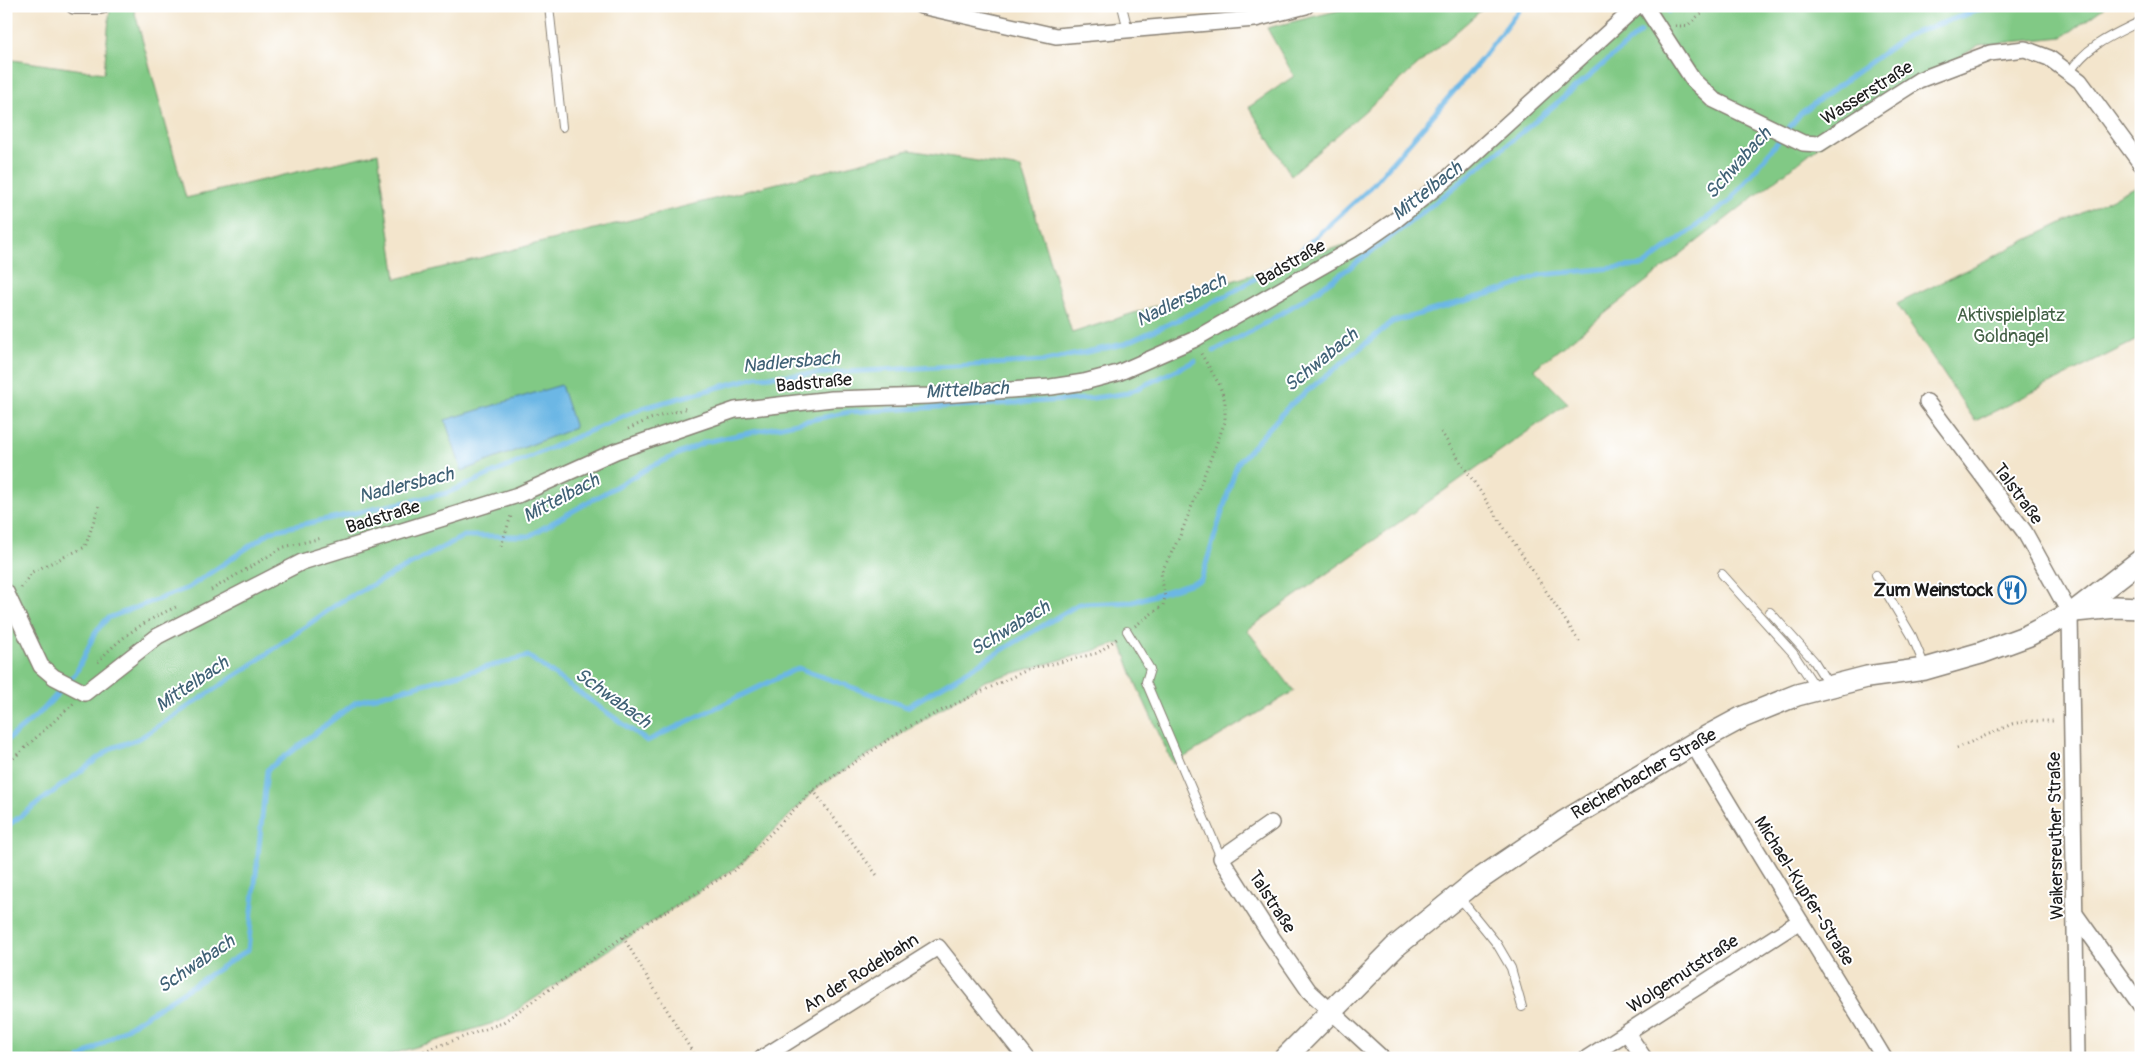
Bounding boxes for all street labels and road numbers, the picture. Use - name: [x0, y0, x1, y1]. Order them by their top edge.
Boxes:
- street label: Wasserstraße: [1817, 56, 1917, 130]
- street label: Badstraße: [1252, 234, 1330, 292]
- street label: Badstraße: [775, 368, 853, 398]
- street label: Talstraße: [1988, 459, 2048, 529]
- street label: Badstraße: [343, 495, 423, 539]
- street label: Reichenbacher Straße: [1567, 723, 1721, 825]
- street label: Waikersreuther Straße: [2043, 752, 2069, 920]
- street label: Michael-Kupfer-Straße: [1749, 812, 1859, 970]
- street label: Talstraße: [1243, 866, 1301, 938]
- street label: An der Rodelbahn: [799, 928, 923, 1018]
- street label: Wolgemutstraße: [1623, 929, 1743, 1019]

